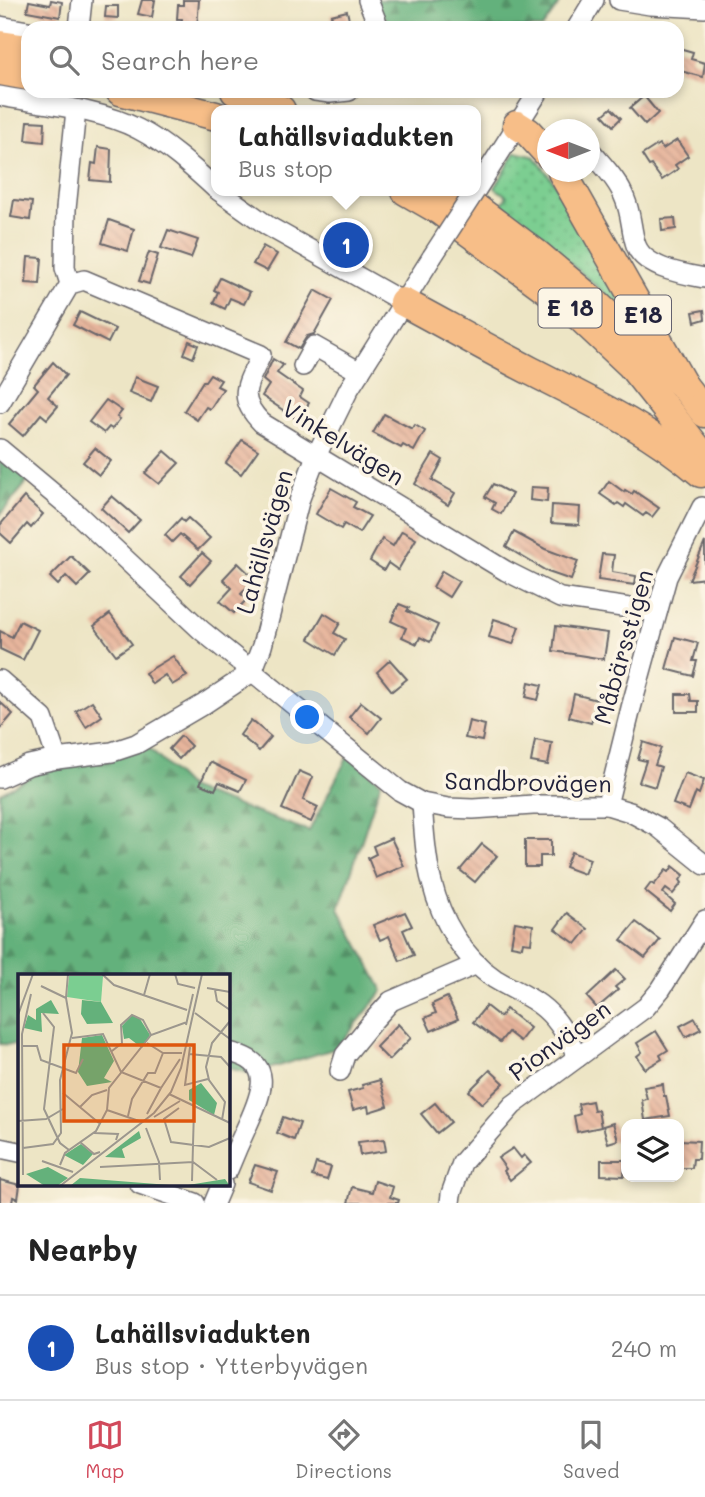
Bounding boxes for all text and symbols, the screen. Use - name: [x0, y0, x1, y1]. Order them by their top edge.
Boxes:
- search box: [21, 21, 684, 98]
- icon: search: [45, 41, 83, 79]
- text: Search here: [101, 43, 259, 77]
- popup: [211, 105, 481, 196]
- text: Lahällsviadukten: [238, 119, 454, 153]
- north arrow: [537, 119, 600, 182]
- text: Bus stop: [238, 153, 333, 183]
- pin: 1: [323, 219, 369, 271]
- road number: E 18: [538, 288, 602, 328]
- road number: E18: [615, 296, 671, 334]
- street label: Vinkelvägen: [277, 392, 411, 492]
- street label: Lahällsvägen: [228, 466, 299, 617]
- street label: Måbärsstigen: [586, 566, 659, 728]
- your location: [290, 700, 324, 734]
- street label: Sandbrovägen: [444, 765, 612, 798]
- inset map: [18, 974, 229, 1186]
- street label: Pionvägen: [502, 992, 616, 1087]
- map controls: [621, 1119, 684, 1182]
- button: layers: [621, 1119, 684, 1182]
- text: Nearby: [28, 1229, 138, 1269]
- text: Lahällsviadukten: [95, 1316, 310, 1350]
- text: 1: [46, 1333, 56, 1363]
- text: 240 m: [611, 1333, 677, 1363]
- text: Bus stop · Ytterbyvägen: [95, 1350, 368, 1380]
- tab: Map: [86, 1416, 124, 1483]
- tab: Directions: [295, 1416, 392, 1483]
- tab: Saved: [563, 1416, 619, 1483]

